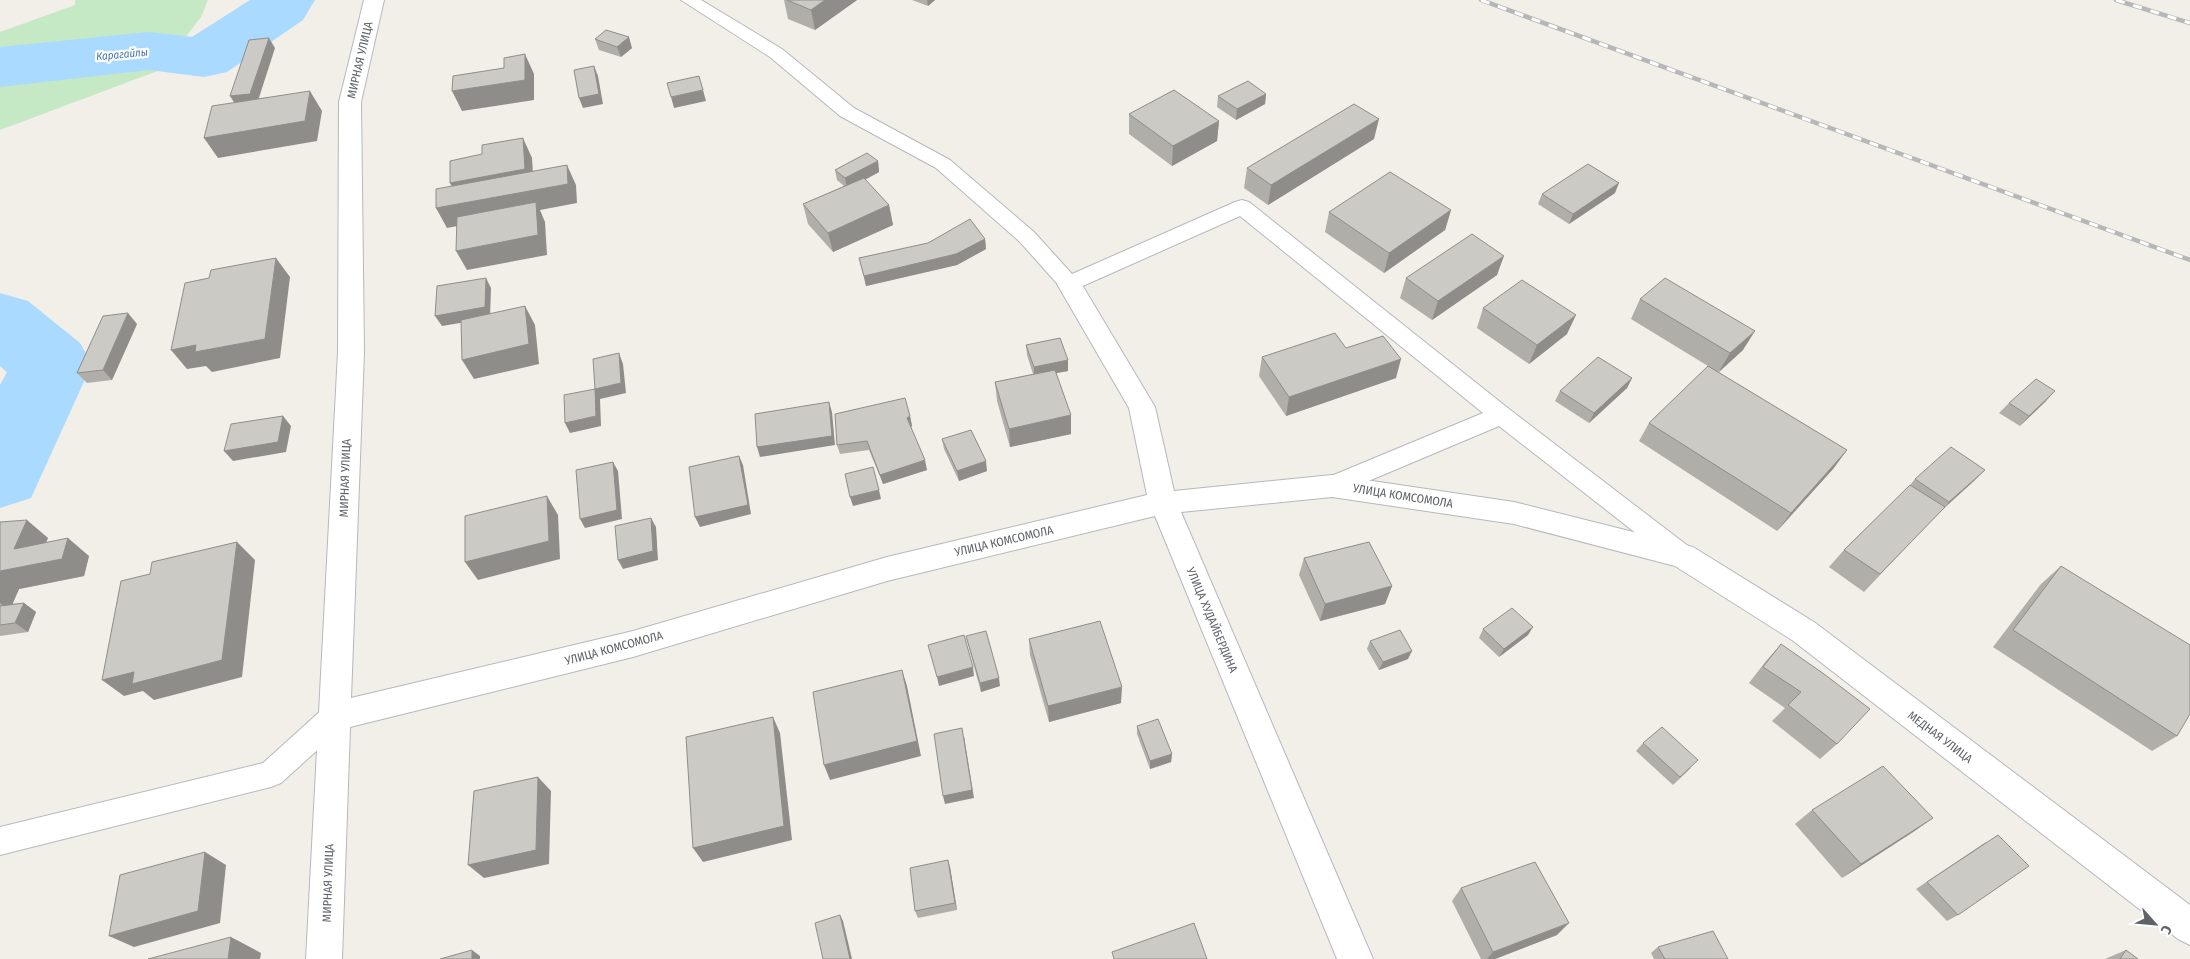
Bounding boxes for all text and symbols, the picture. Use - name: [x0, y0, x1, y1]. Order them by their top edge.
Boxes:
- street label: МИРНАЯ УЛИЦА: [344, 19, 376, 100]
- water label: Карагайлы: [96, 46, 148, 63]
- street label: МИРНАЯ УЛИЦА: [337, 438, 353, 517]
- street label: УЛИЦА КОМСОМОЛА: [1351, 481, 1455, 511]
- street label: УЛИЦА КОМСОМОЛА: [952, 523, 1055, 559]
- street label: УЛИЦА ХУДАЙБЕРДИНА: [1183, 564, 1242, 675]
- street label: УЛИЦА КОМСОМОЛА: [563, 628, 665, 668]
- street label: МЕДНАЯ УЛИЦА: [1905, 708, 1976, 766]
- street label: МИРНАЯ УЛИЦА: [320, 843, 336, 922]
- north arrow: [2130, 899, 2180, 949]
- text: С: [2157, 923, 2175, 937]

